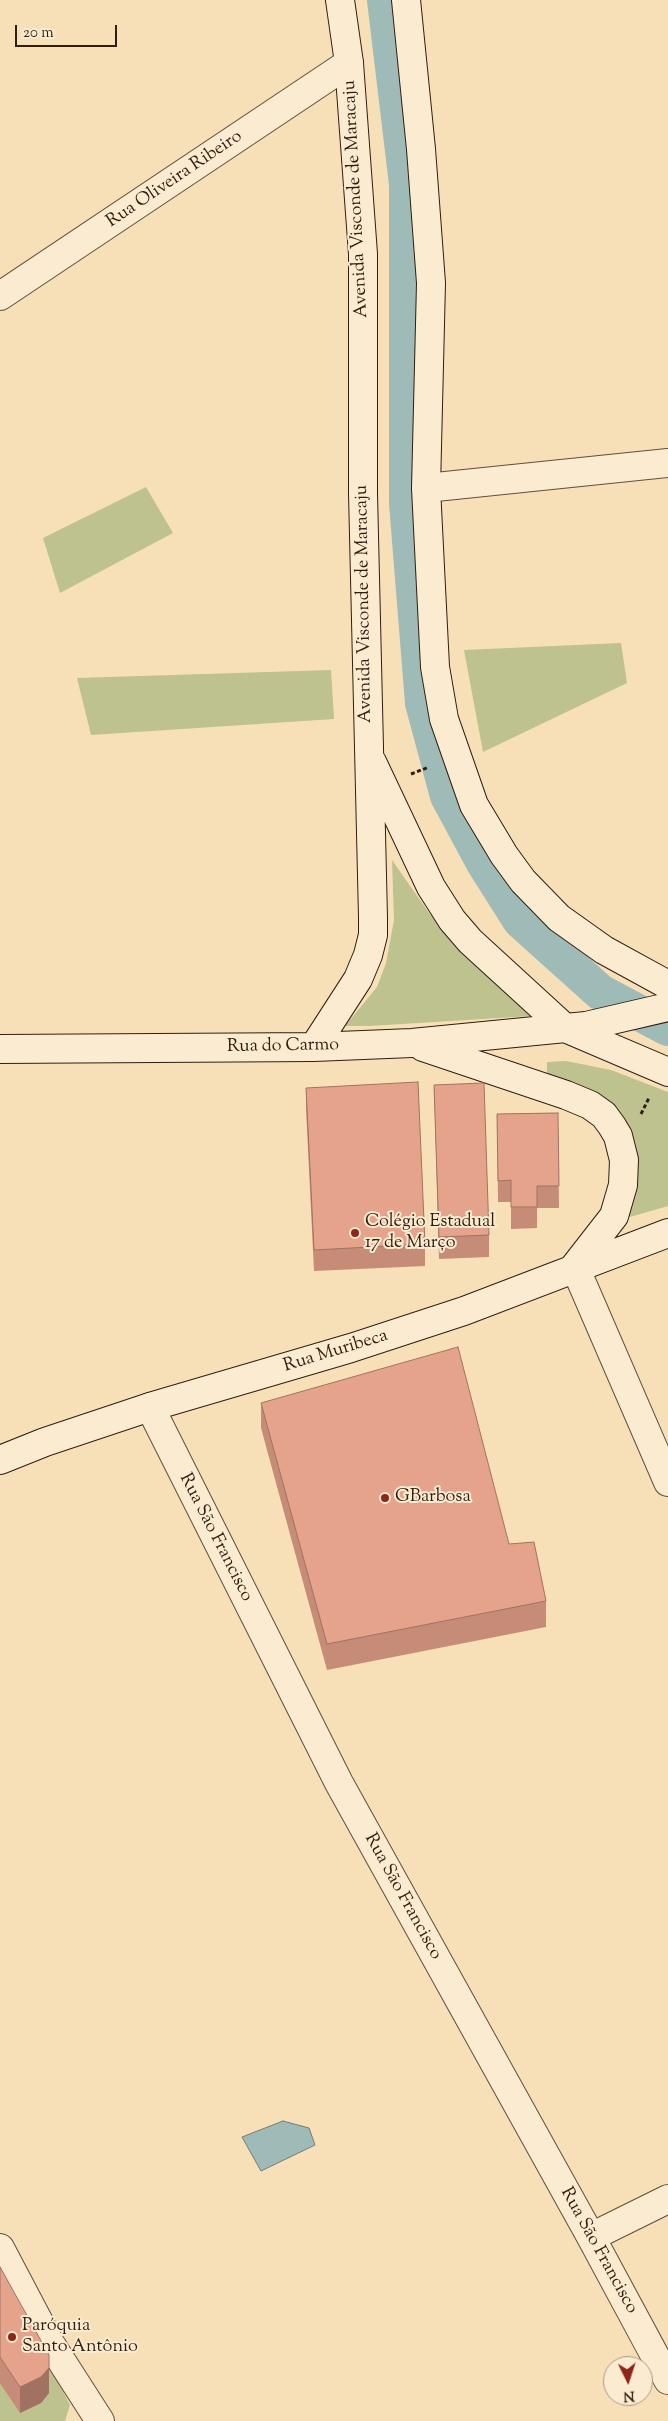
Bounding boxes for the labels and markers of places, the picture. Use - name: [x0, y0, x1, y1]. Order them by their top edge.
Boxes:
- place label: Colégio Estadual 17 de Março: [365, 1212, 495, 1254]
- marker: Colégio Estadual 17 de Março: [349, 1227, 361, 1239]
- place label: GBarbosa: [395, 1487, 471, 1509]
- marker: GBarbosa: [379, 1492, 391, 1504]
- place label: Paróquia Santo Antônio: [22, 2316, 138, 2358]
- marker: Paróquia Santo Antônio: [6, 2331, 18, 2343]

